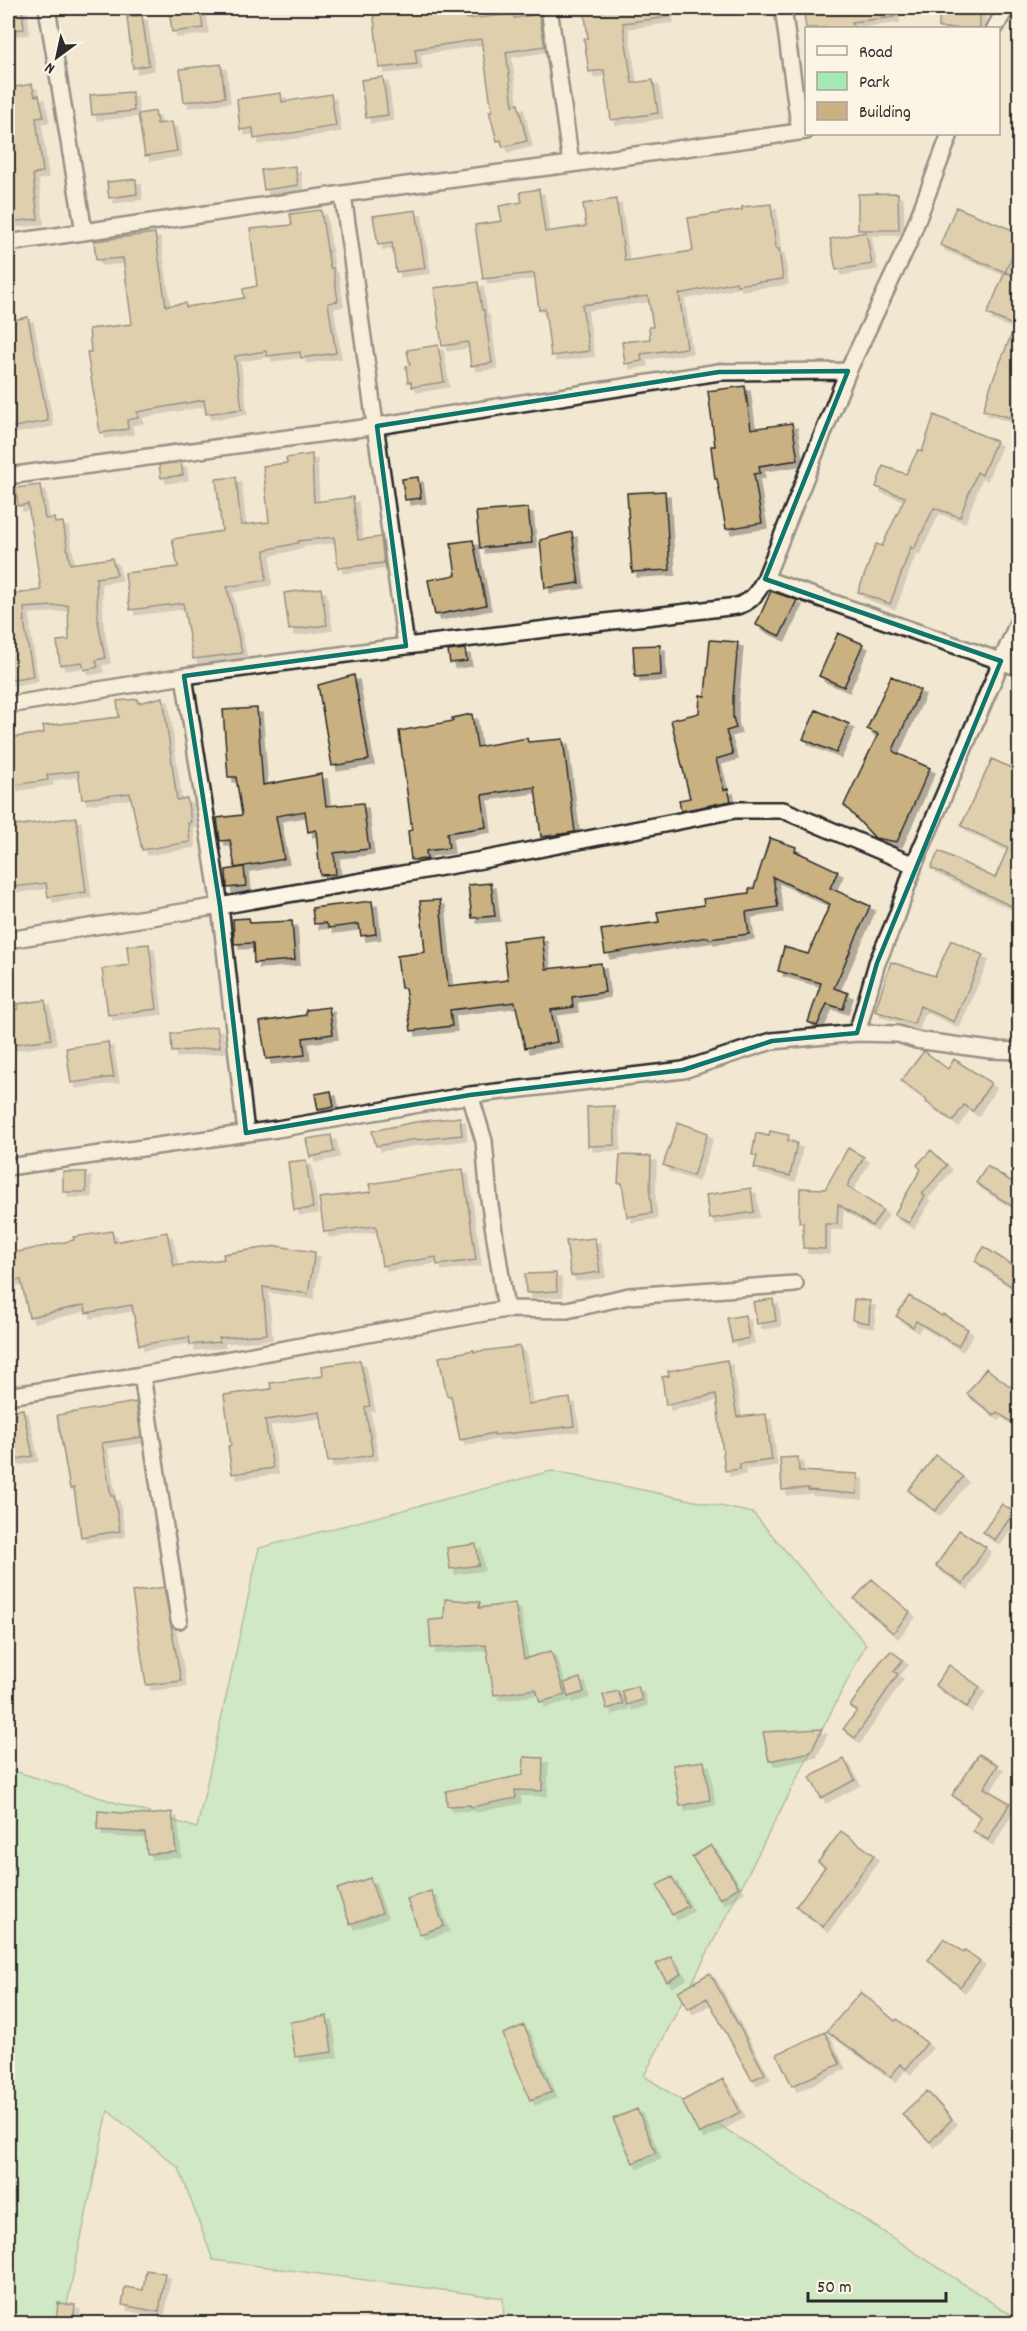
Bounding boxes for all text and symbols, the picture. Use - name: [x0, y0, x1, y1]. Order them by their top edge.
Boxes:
- north arrow: [27, 27, 87, 87]
- legend: [805, 27, 1000, 135]
- text: Road: [859, 41, 893, 66]
- text: N: [41, 56, 60, 79]
- text: Park: [859, 71, 890, 96]
- text: Building: [859, 101, 911, 126]
- scale bar: [808, 2265, 946, 2303]
- text: 50 m: [817, 2276, 852, 2301]

